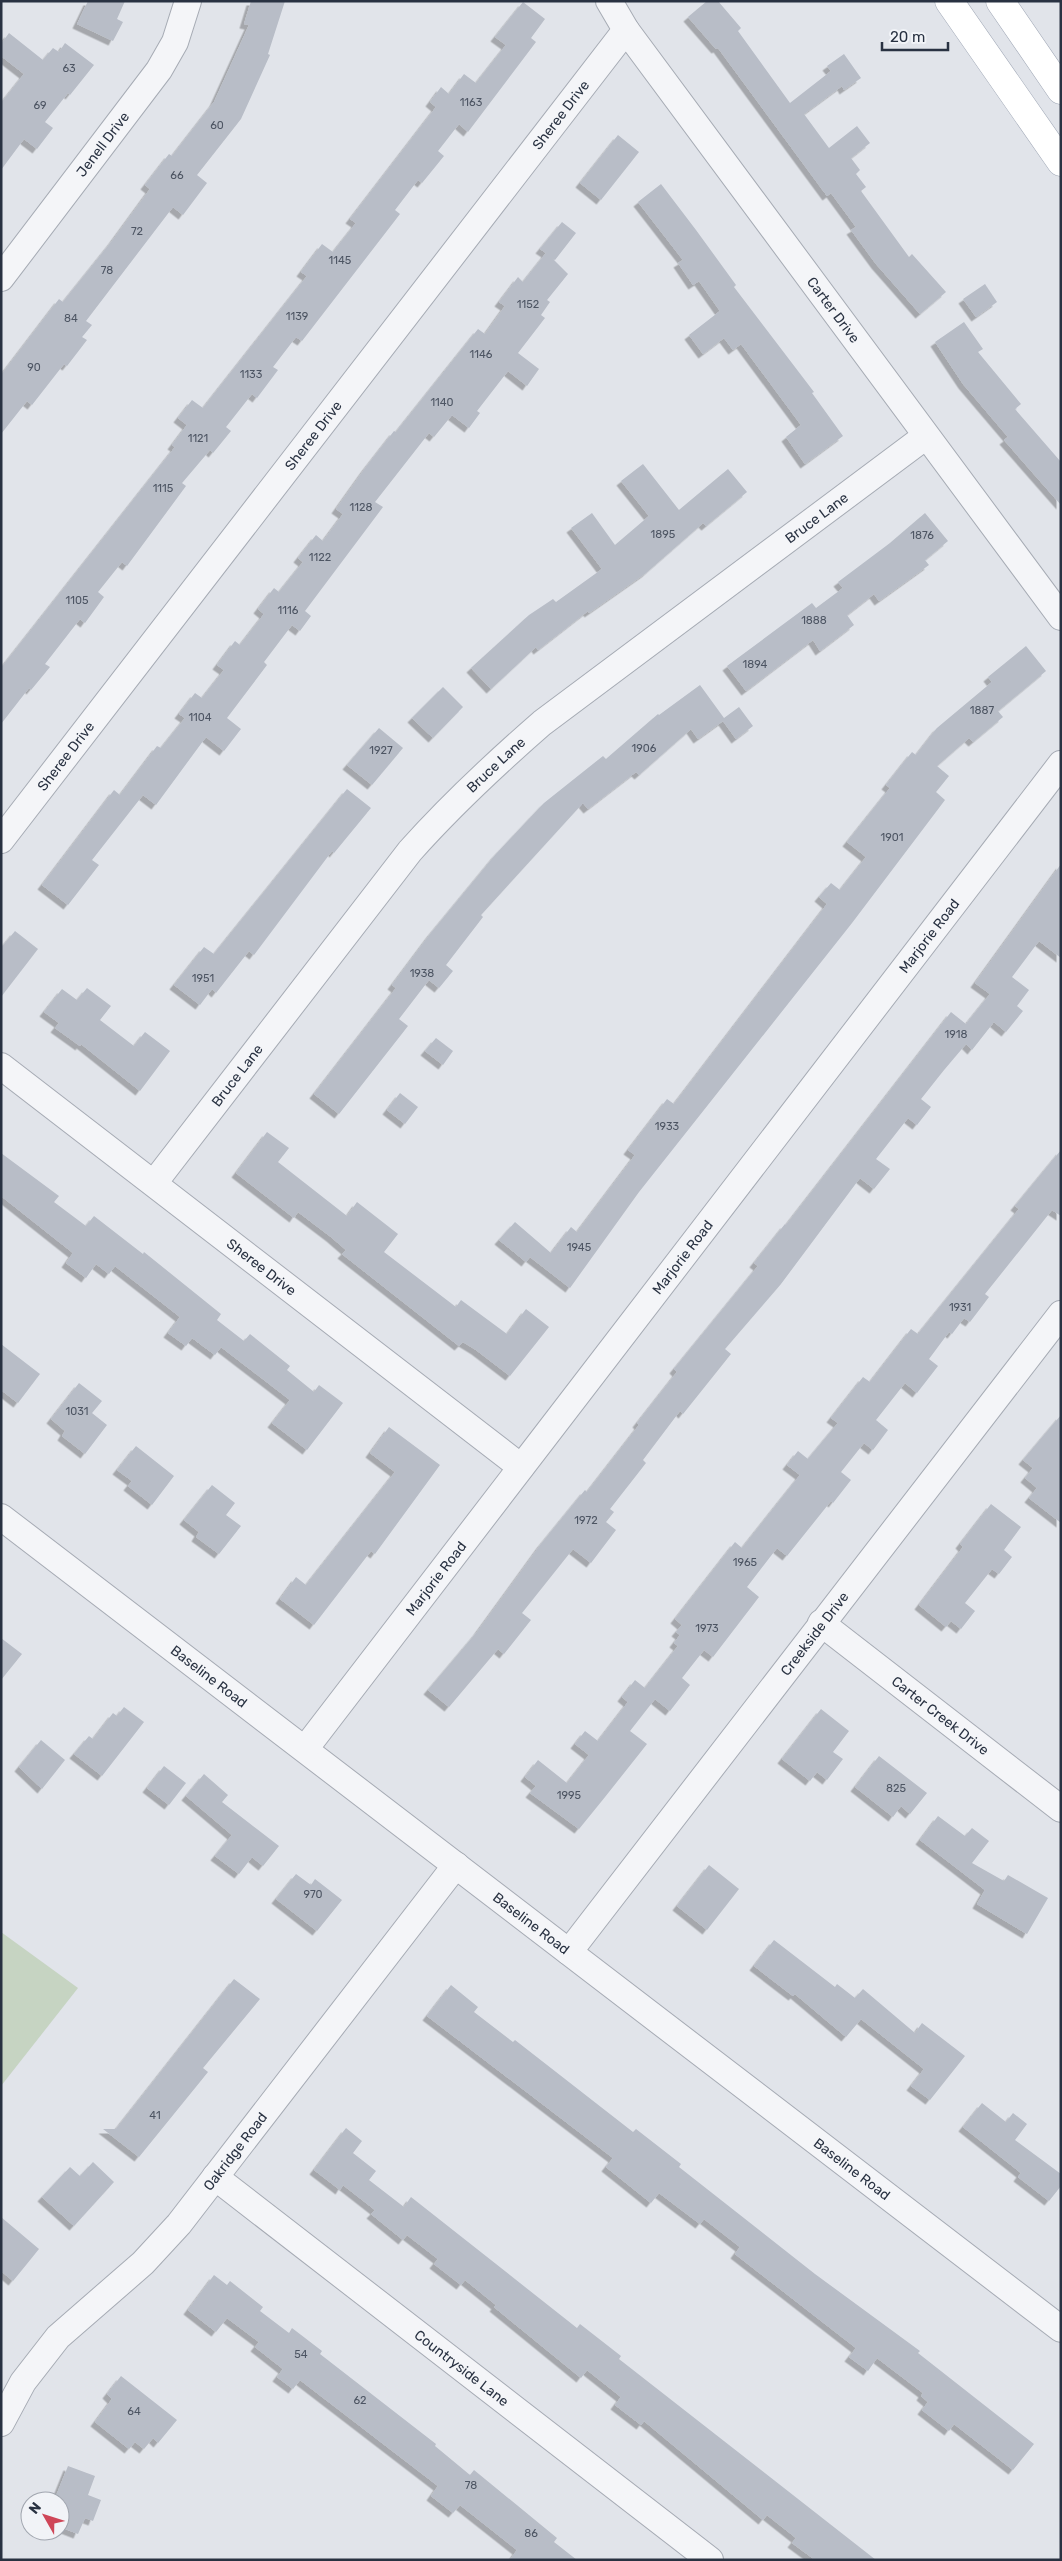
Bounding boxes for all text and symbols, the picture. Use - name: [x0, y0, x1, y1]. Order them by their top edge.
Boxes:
- scale bar: [882, 20, 948, 52]
- text: 20 m: [890, 28, 925, 46]
- house number: 63: [62, 62, 76, 75]
- street label: Sheree Drive: [529, 77, 593, 153]
- house number: 1163: [460, 96, 483, 109]
- house number: 69: [33, 99, 47, 112]
- street label: Jenell Drive: [73, 109, 133, 180]
- house number: 60: [210, 119, 224, 132]
- house number: 66: [170, 169, 184, 182]
- house number: 72: [131, 225, 143, 238]
- house number: 1145: [329, 254, 352, 267]
- house number: 78: [101, 264, 113, 277]
- street label: Carter Drive: [803, 274, 863, 347]
- house number: 1152: [517, 298, 539, 311]
- house number: 1139: [286, 310, 308, 323]
- house number: 84: [64, 312, 78, 325]
- house number: 1146: [470, 348, 493, 361]
- house number: 90: [27, 361, 41, 374]
- house number: 1133: [240, 368, 263, 381]
- house number: 1140: [430, 396, 454, 409]
- street label: Sheree Drive: [281, 398, 346, 474]
- house number: 1121: [188, 432, 208, 445]
- house number: 1115: [153, 482, 174, 495]
- street label: Bruce Lane: [782, 489, 852, 547]
- house number: 1128: [350, 501, 372, 514]
- house number: 1895: [651, 528, 676, 541]
- house number: 1876: [910, 529, 934, 542]
- house number: 1122: [309, 551, 331, 564]
- house number: 1105: [66, 594, 89, 607]
- house number: 1116: [278, 604, 299, 617]
- house number: 1888: [801, 614, 827, 627]
- house number: 1894: [743, 658, 768, 671]
- house number: 1887: [970, 704, 995, 717]
- house number: 1104: [188, 711, 212, 724]
- street label: Sheree Drive: [34, 718, 98, 794]
- street label: Bruce Lane: [463, 734, 529, 796]
- house number: 1906: [632, 742, 657, 755]
- house number: 1927: [369, 744, 393, 757]
- house number: 1901: [881, 831, 903, 844]
- street label: Marjorie Road: [896, 896, 963, 977]
- house number: 1938: [410, 967, 434, 980]
- house number: 1951: [192, 972, 214, 985]
- house number: 1918: [945, 1028, 967, 1041]
- street label: Bruce Lane: [208, 1041, 267, 1110]
- house number: 1933: [655, 1120, 680, 1133]
- street label: Marjorie Road: [649, 1217, 717, 1298]
- street label: Sheree Drive: [223, 1235, 299, 1300]
- house number: 1945: [567, 1241, 592, 1254]
- house number: 1931: [949, 1301, 971, 1314]
- house number: 1031: [66, 1405, 88, 1418]
- house number: 1972: [574, 1514, 598, 1527]
- street label: Marjorie Road: [402, 1538, 470, 1619]
- house number: 1965: [733, 1556, 758, 1569]
- street label: Creekside Drive: [777, 1589, 853, 1679]
- house number: 1973: [695, 1622, 719, 1635]
- street label: Baseline Road: [167, 1642, 250, 1711]
- street label: Carter Creek Drive: [888, 1673, 992, 1759]
- house number: 825: [886, 1782, 906, 1795]
- house number: 1995: [557, 1789, 582, 1802]
- house number: 970: [303, 1888, 323, 1901]
- street label: Baseline Road: [489, 1889, 573, 1958]
- house number: 41: [149, 2109, 161, 2122]
- street label: Oakridge Road: [200, 2109, 271, 2194]
- street label: Baseline Road: [810, 2135, 893, 2204]
- street label: Countryside Lane: [411, 2327, 512, 2410]
- house number: 54: [294, 2348, 308, 2361]
- house number: 62: [353, 2394, 367, 2407]
- house number: 64: [127, 2405, 141, 2418]
- house number: 78: [465, 2479, 477, 2492]
- north arrow: [20, 2491, 70, 2541]
- text: N: [26, 2499, 45, 2517]
- house number: 86: [524, 2527, 538, 2540]

